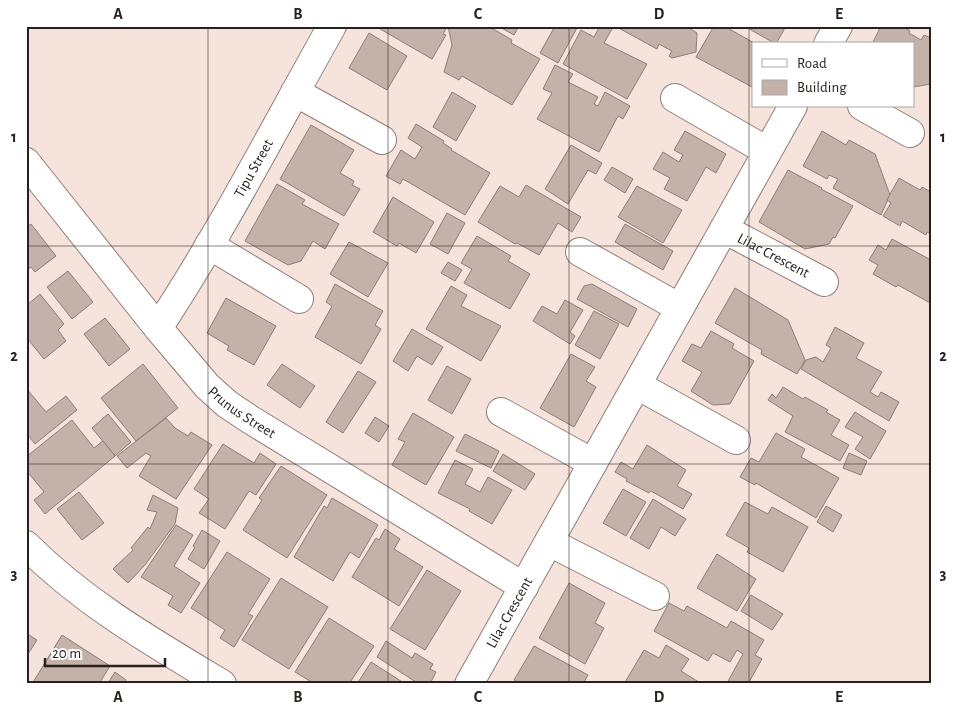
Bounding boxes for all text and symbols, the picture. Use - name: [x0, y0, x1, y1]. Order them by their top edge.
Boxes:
- text: A: [113, 6, 123, 22]
- text: B: [293, 6, 303, 22]
- text: C: [474, 6, 483, 22]
- text: D: [654, 6, 665, 22]
- text: E: [835, 6, 843, 22]
- legend: [752, 42, 914, 108]
- text: Road: [797, 56, 827, 71]
- text: Building: [797, 80, 847, 95]
- text: 1: [11, 129, 17, 145]
- text: 1: [940, 129, 946, 145]
- street label: Tipu Street: [231, 136, 276, 200]
- street label: Lilac Crescent: [735, 230, 812, 280]
- text: 2: [10, 348, 18, 364]
- text: 2: [939, 348, 947, 364]
- street label: Prunus Street: [205, 383, 279, 441]
- text: 3: [11, 566, 18, 582]
- text: 3: [940, 566, 947, 582]
- street label: Lilac Crescent: [483, 574, 535, 651]
- scale bar: [45, 635, 165, 667]
- text: 20 m: [52, 646, 81, 661]
- text: A: [113, 689, 123, 705]
- text: B: [293, 689, 303, 705]
- text: C: [474, 689, 483, 705]
- text: D: [654, 689, 665, 705]
- text: E: [835, 689, 843, 705]

